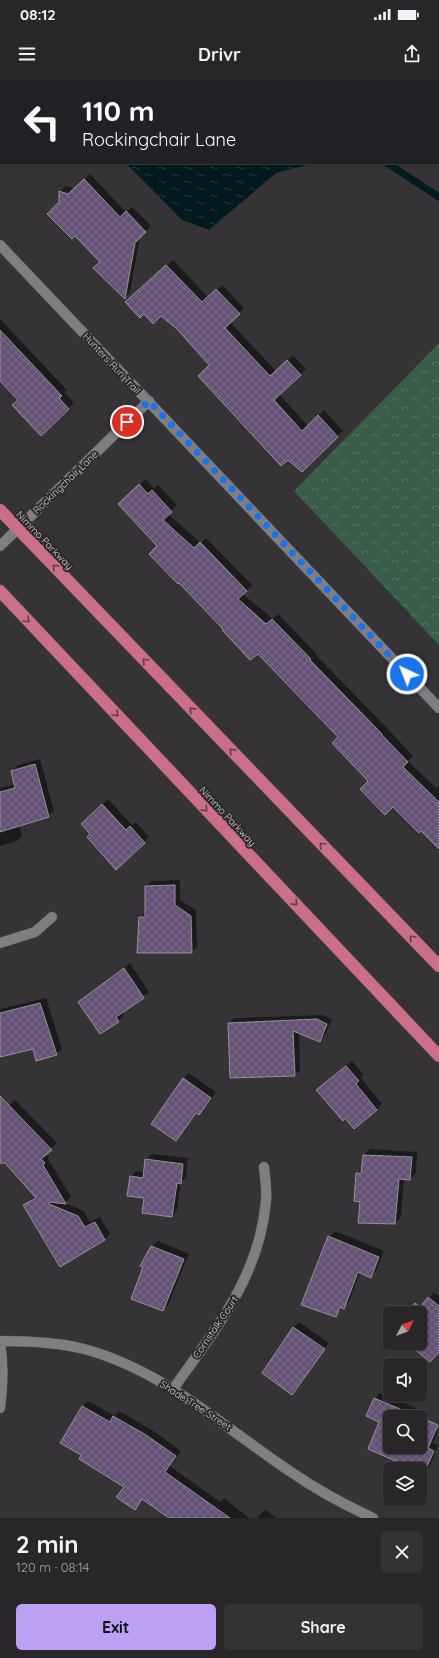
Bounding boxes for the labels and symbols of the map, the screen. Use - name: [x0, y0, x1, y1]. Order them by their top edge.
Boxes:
- street label: Hunters Run Trail: [80, 330, 143, 397]
- pin: [110, 405, 144, 439]
- street label: Rockingchair Lane: [30, 448, 101, 517]
- street label: Nimmo Parkway: [13, 508, 76, 573]
- one-way arrow: [52, 564, 60, 572]
- one-way arrow: [22, 615, 30, 623]
- position arrow: [386, 653, 428, 695]
- one-way arrow: [142, 658, 150, 666]
- one-way arrow: [190, 707, 197, 715]
- one-way arrow: [111, 709, 119, 717]
- one-way arrow: [229, 748, 237, 756]
- street label: Nimmo Parkway: [197, 784, 259, 849]
- one-way arrow: [201, 804, 208, 812]
- one-way arrow: [319, 842, 327, 850]
- one-way arrow: [290, 898, 297, 906]
- one-way arrow: [409, 935, 417, 943]
- street label: Cornstalk Court: [190, 1293, 241, 1361]
- north arrow: [383, 1306, 427, 1350]
- street label: Shade Tree Street: [158, 1378, 234, 1434]

